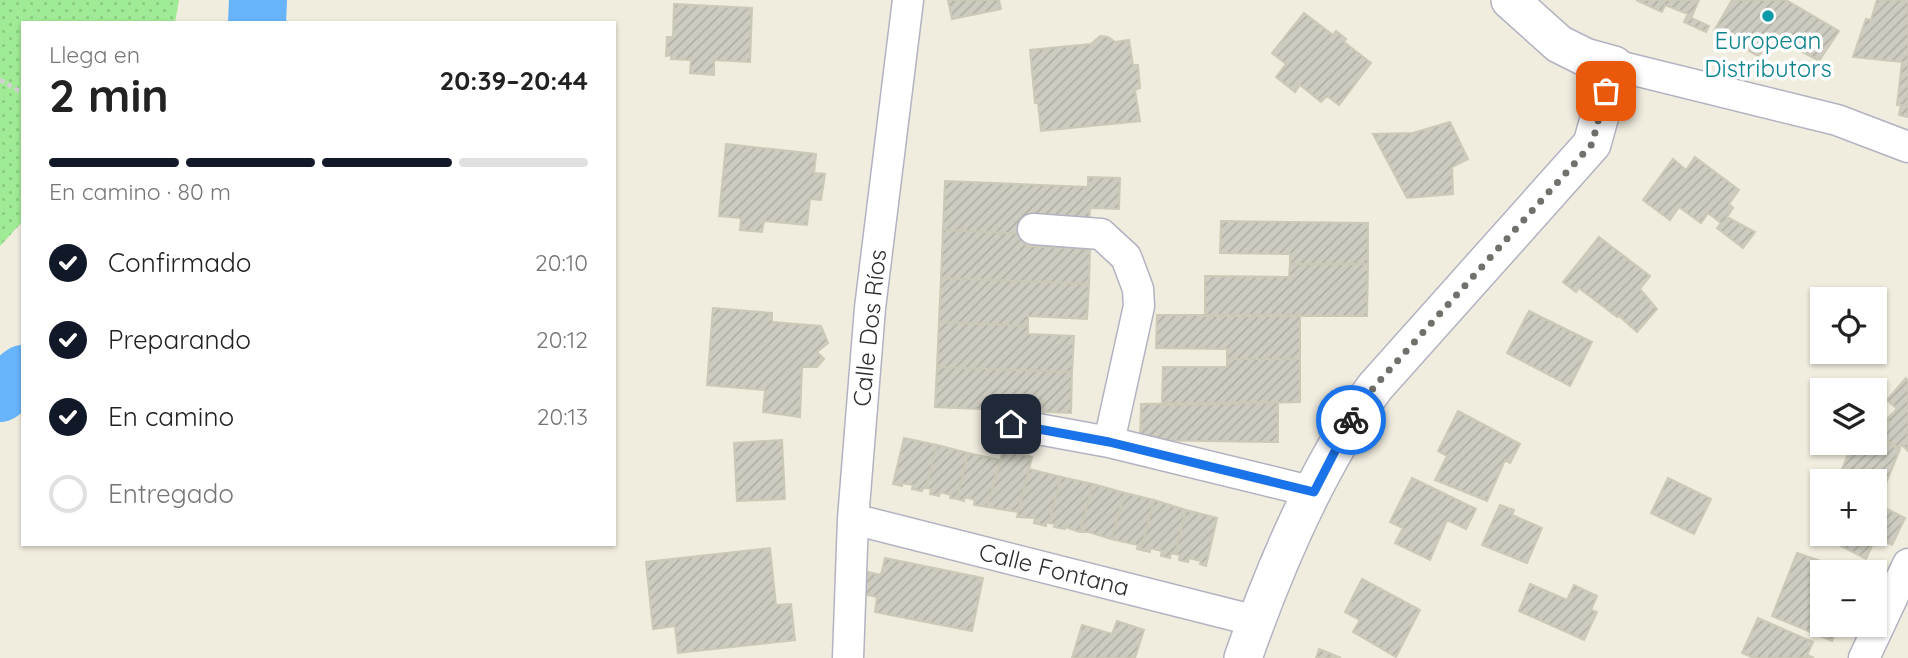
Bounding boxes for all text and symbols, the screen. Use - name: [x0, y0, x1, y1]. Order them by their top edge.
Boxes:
- marker: European Distributors: [1760, 8, 1776, 24]
- place label: European Distributors: [1704, 25, 1832, 83]
- text: Llega en: [49, 40, 140, 69]
- pin: [1576, 61, 1636, 121]
- text: 20:39–20:44: [440, 64, 588, 97]
- text: 2 min: [49, 66, 169, 124]
- icon: bag: [1587, 72, 1625, 110]
- text: En camino · 80 m: [49, 177, 231, 206]
- icon: check: [49, 244, 87, 282]
- text: Confirmado: [108, 246, 252, 279]
- text: 20:10: [535, 248, 588, 277]
- street label: Calle Dos Ríos: [846, 248, 892, 408]
- map controls: [1810, 287, 1887, 637]
- button: locate: [1810, 287, 1887, 364]
- icon: check: [49, 321, 87, 359]
- text: Preparando: [108, 323, 251, 356]
- text: 20:12: [536, 325, 588, 354]
- button: layers: [1810, 378, 1887, 455]
- courier: [1316, 385, 1386, 455]
- pin: [981, 394, 1041, 454]
- icon: check: [49, 398, 87, 436]
- text: En camino: [108, 400, 234, 433]
- icon: bike: [1332, 401, 1370, 439]
- text: 20:13: [537, 402, 588, 431]
- icon: home: [992, 405, 1030, 443]
- button: +: [1810, 469, 1887, 546]
- text: Entregado: [108, 477, 234, 510]
- street label: Calle Fontana: [976, 536, 1133, 602]
- button: −: [1810, 560, 1887, 637]

